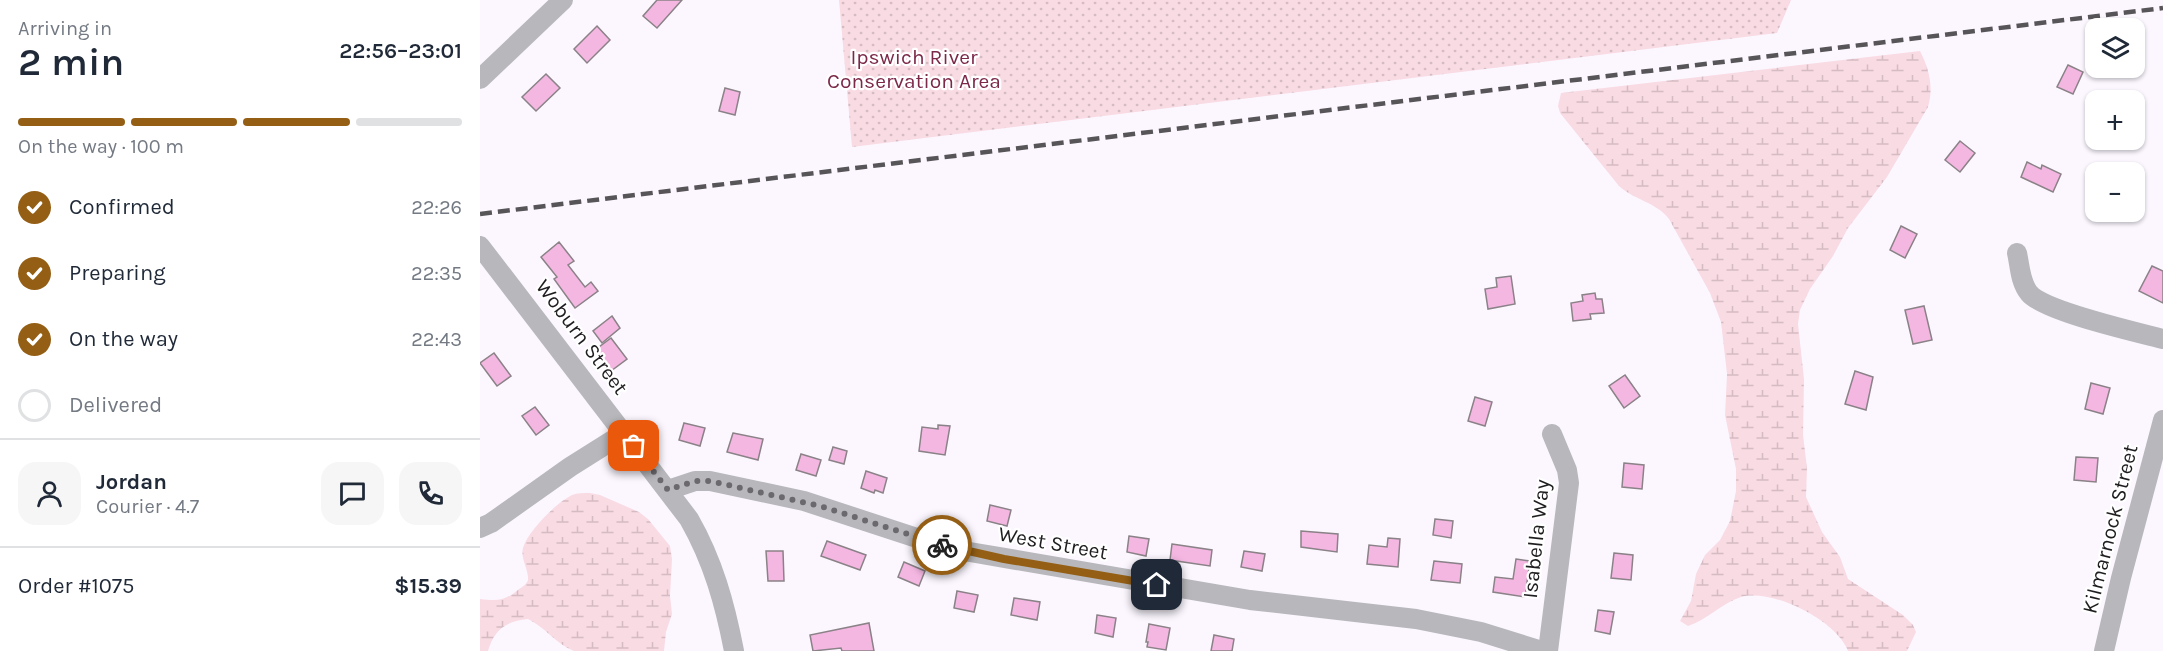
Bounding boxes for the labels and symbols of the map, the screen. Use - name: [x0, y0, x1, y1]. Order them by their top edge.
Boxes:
- park label: Ipswich River Conservation Area: [827, 45, 1001, 93]
- street label: Woburn Street: [531, 275, 633, 399]
- pin: [608, 420, 659, 471]
- street label: Kilmarnock Street: [2077, 442, 2143, 616]
- street label: Isabella Way: [1518, 478, 1554, 600]
- courier: [912, 515, 972, 575]
- street label: West Street: [997, 522, 1110, 564]
- pin: [1131, 559, 1182, 610]

